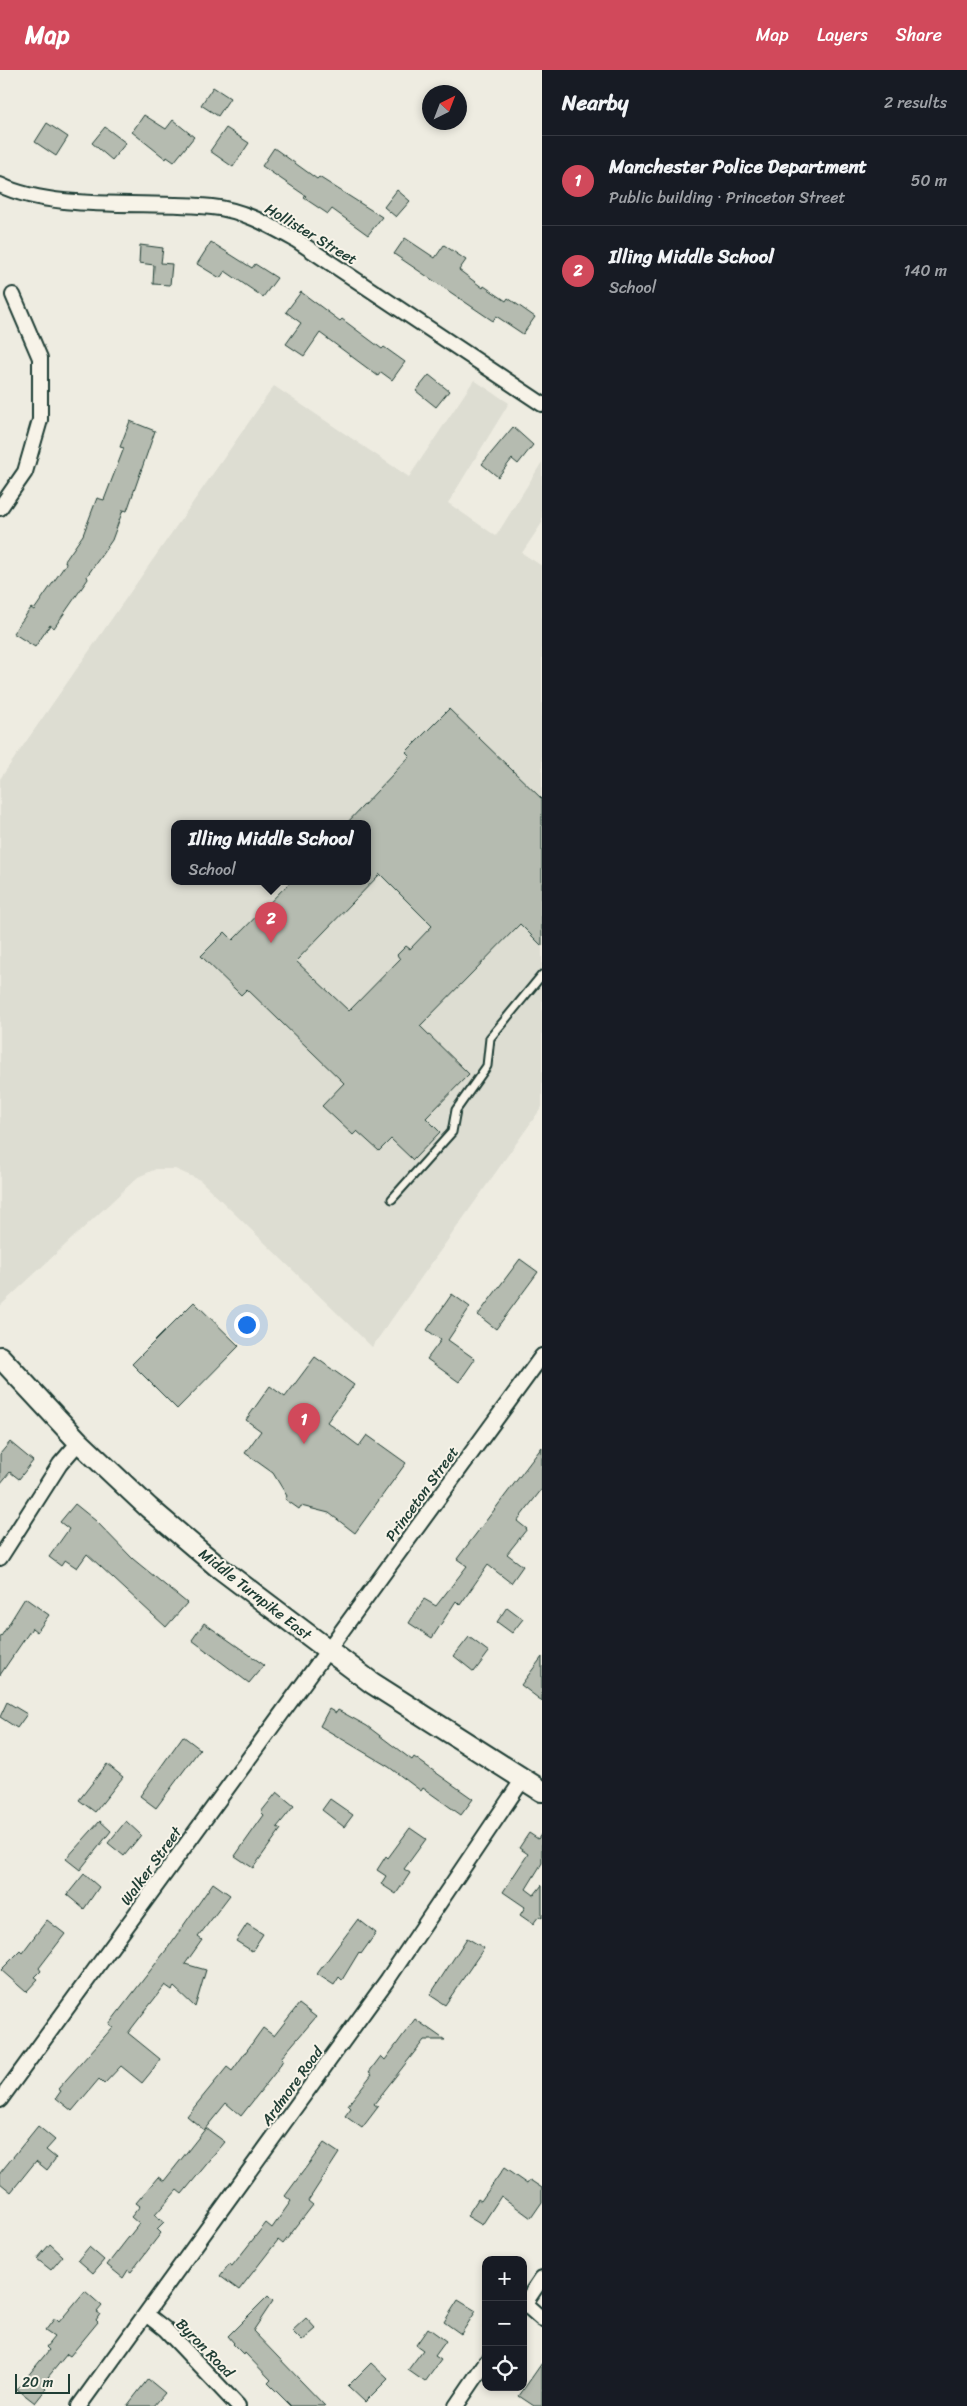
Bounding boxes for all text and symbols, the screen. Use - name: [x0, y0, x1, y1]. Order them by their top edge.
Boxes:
- text: Map: [25, 14, 69, 56]
- text: Map: [756, 19, 789, 51]
- text: Layers: [817, 19, 868, 51]
- text: Share: [896, 19, 942, 51]
- text: Nearby: [562, 84, 628, 122]
- north arrow: [422, 85, 467, 130]
- text: 2 results: [884, 88, 947, 117]
- text: Manchester Police Department: [609, 150, 867, 183]
- text: 1: [575, 166, 581, 195]
- text: 50 m: [911, 166, 947, 195]
- text: Public building · Princeton Street: [609, 183, 845, 212]
- street label: Hollister Street: [260, 196, 363, 272]
- text: Illing Middle School: [609, 240, 774, 273]
- text: 2: [573, 256, 583, 285]
- text: 140 m: [904, 256, 947, 285]
- text: School: [609, 273, 656, 302]
- popup: [171, 820, 371, 885]
- text: Illing Middle School: [189, 822, 353, 855]
- text: School: [189, 855, 236, 884]
- pin: 2: [255, 902, 287, 943]
- your location: [234, 1312, 260, 1338]
- pin: 1: [288, 1403, 320, 1444]
- street label: Princeton Street: [378, 1441, 466, 1547]
- street label: Middle Turnpike East: [193, 1541, 318, 1647]
- street label: Walker Street: [113, 1820, 189, 1911]
- street label: Ardmore Road: [254, 2040, 330, 2132]
- map controls: [482, 2256, 527, 2391]
- button: +: [482, 2256, 527, 2301]
- button: −: [482, 2301, 527, 2346]
- street label: Byron Road: [170, 2312, 241, 2385]
- button: locate: [482, 2346, 527, 2391]
- text: 20 m: [22, 2370, 53, 2395]
- scale bar: [15, 2371, 70, 2394]

